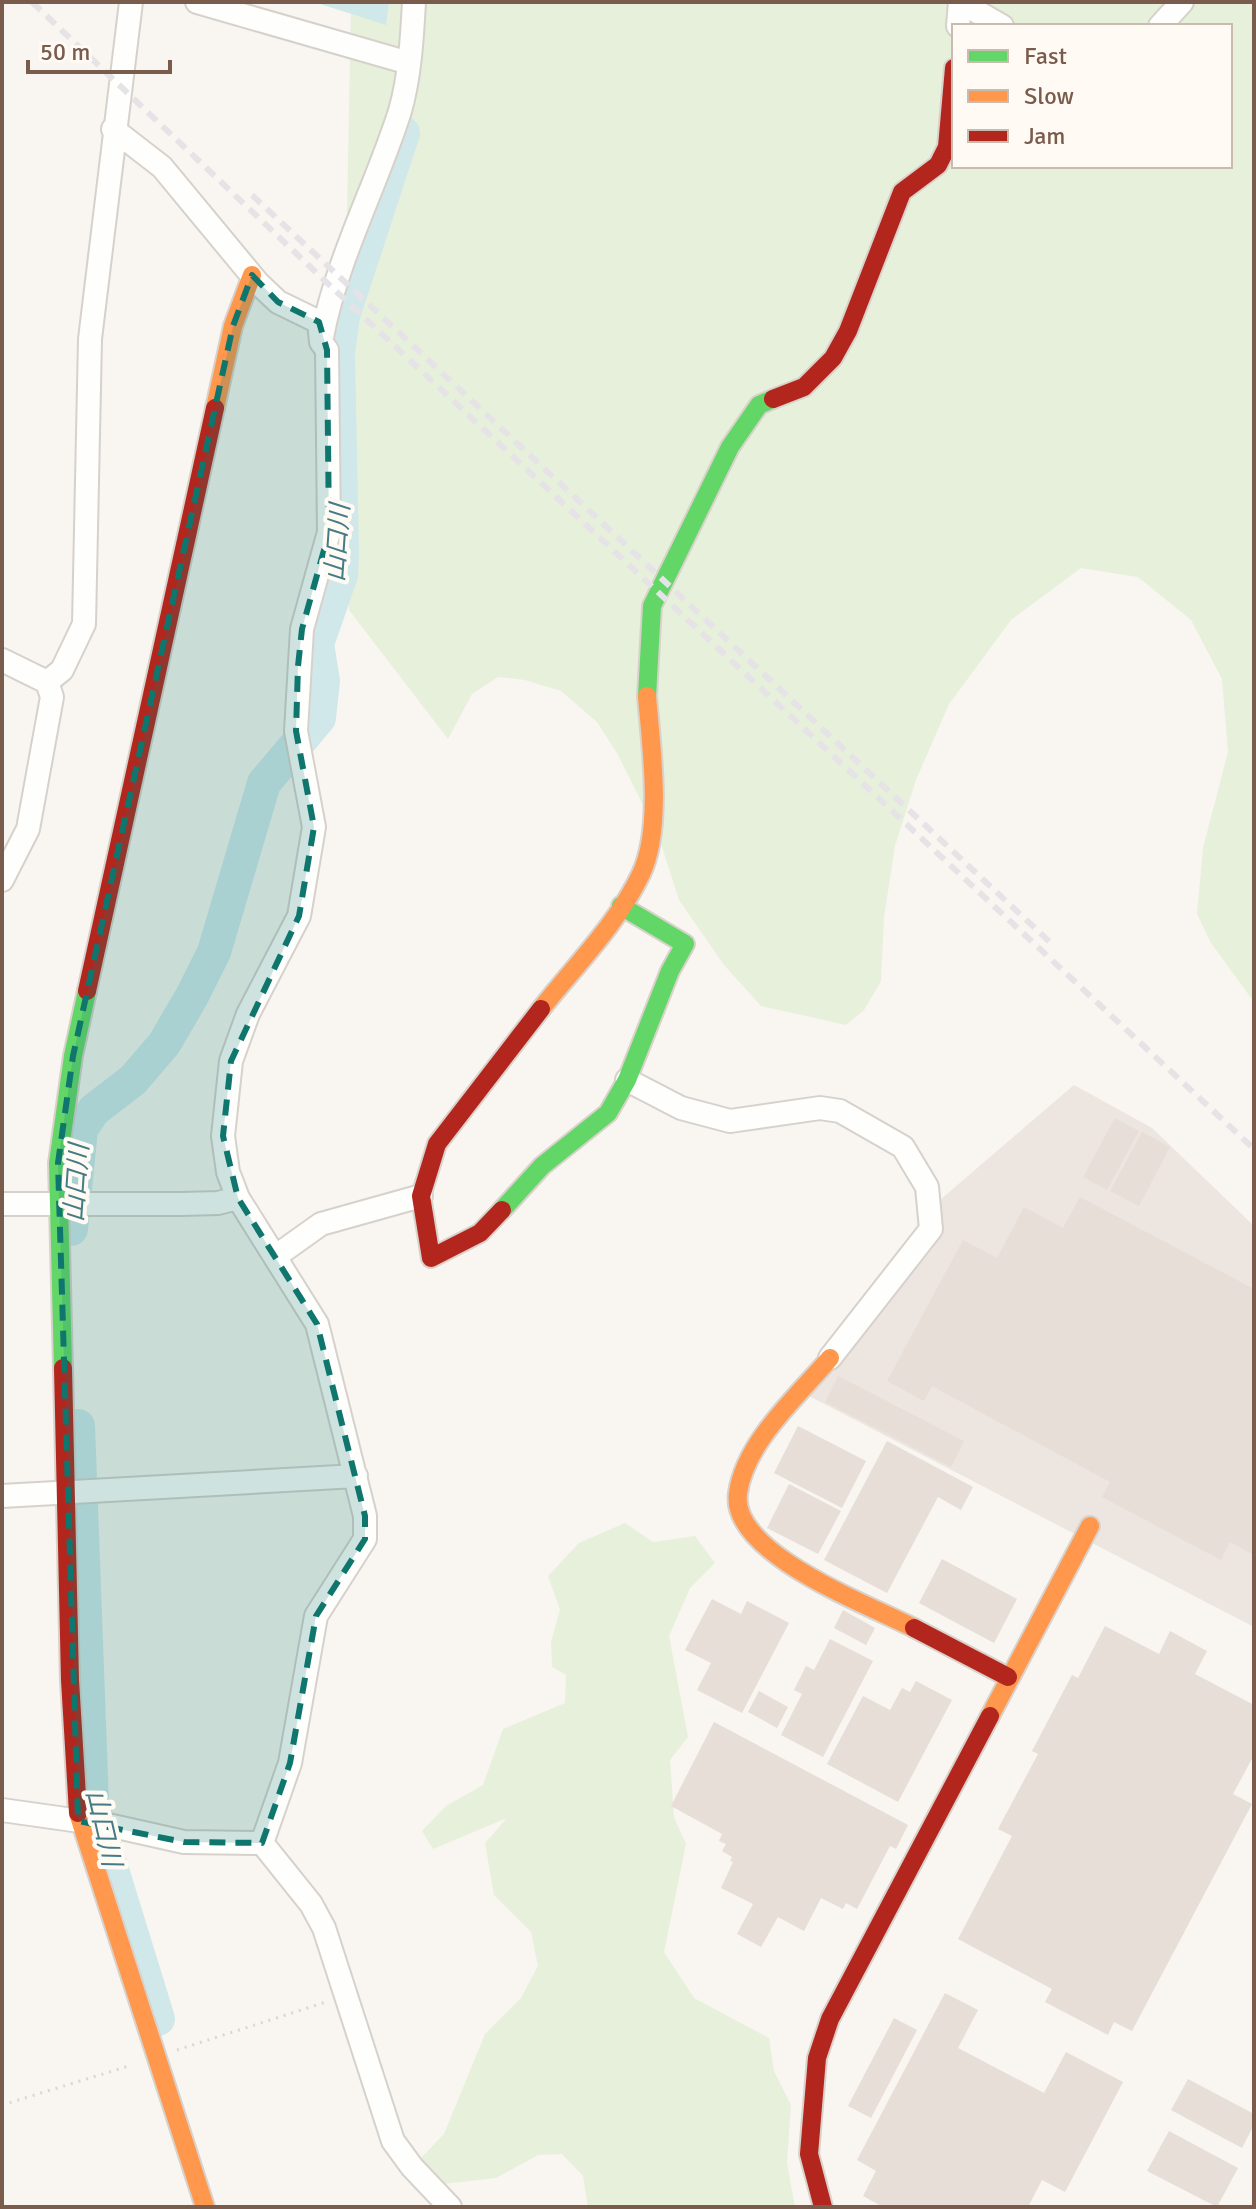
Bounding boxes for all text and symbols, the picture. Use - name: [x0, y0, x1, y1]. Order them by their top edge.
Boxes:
- scale bar: [28, 24, 170, 74]
- legend: [952, 24, 1232, 168]
- text: 50 m: [40, 37, 90, 67]
- text: Fast: [1024, 41, 1067, 71]
- text: Slow: [1024, 81, 1074, 111]
- text: Jam: [1024, 121, 1065, 151]
- water label: 山口川: [319, 500, 357, 583]
- water label: 山口川: [58, 1140, 96, 1223]
- water label: 山口川: [79, 1786, 128, 1873]

